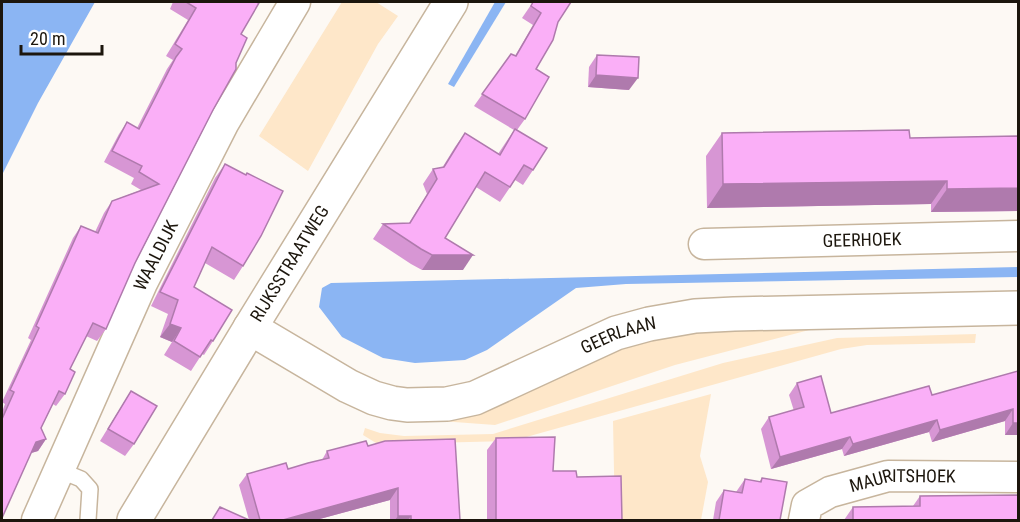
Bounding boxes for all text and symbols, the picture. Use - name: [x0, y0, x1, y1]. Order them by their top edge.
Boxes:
- scale bar: [21, 18, 102, 56]
- text: 20 m: [30, 28, 65, 49]
- street label: RIJKSSTRAATWEG: [246, 201, 333, 325]
- street label: WAALDIJK: [129, 217, 182, 294]
- street label: GEERHOEK: [822, 228, 902, 251]
- street label: GEERLAAN: [577, 312, 658, 358]
- street label: MAURITSHOEK: [847, 464, 956, 496]

